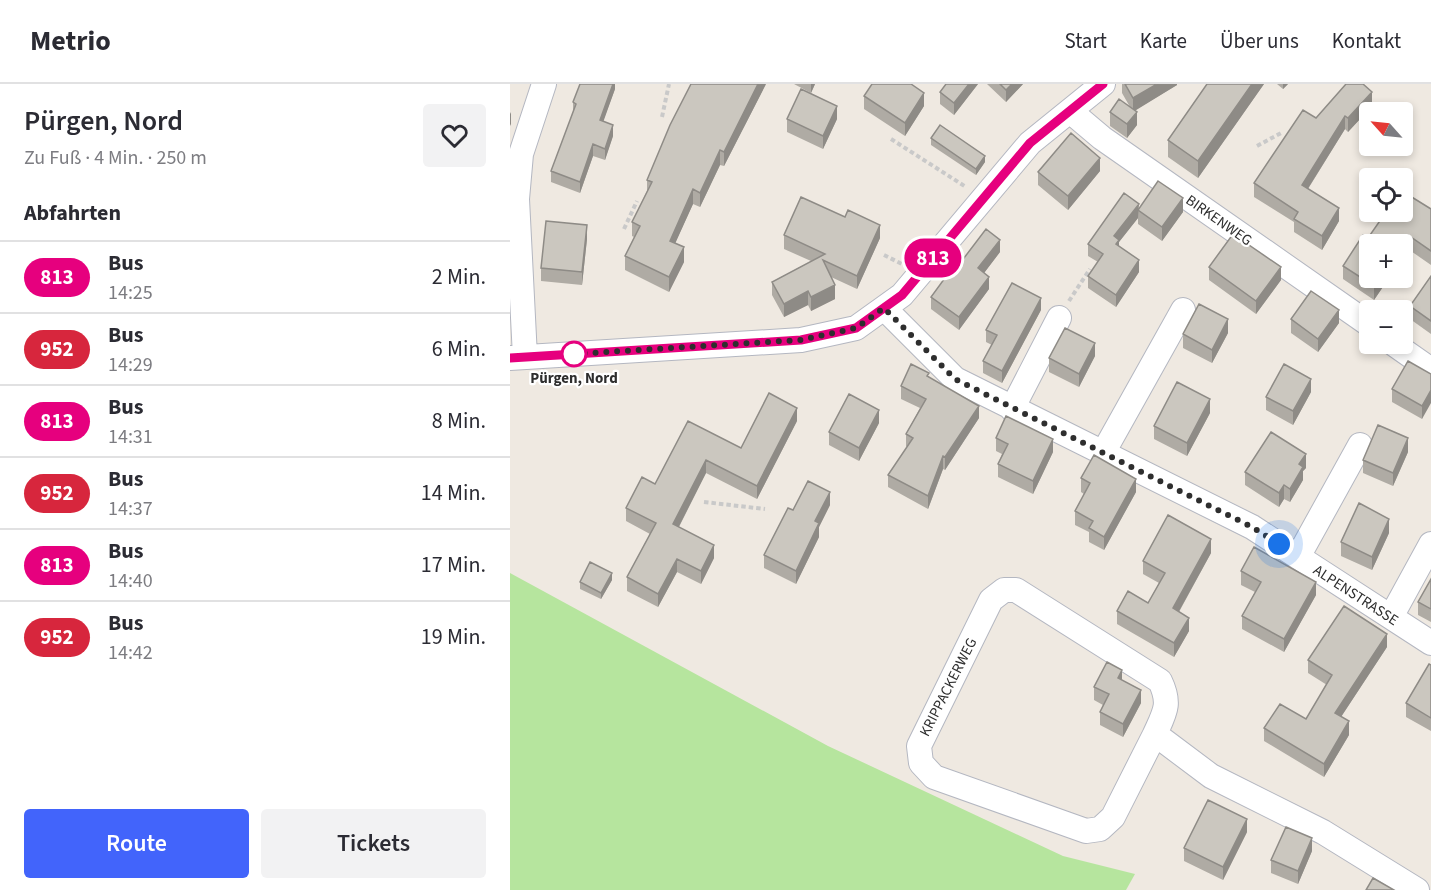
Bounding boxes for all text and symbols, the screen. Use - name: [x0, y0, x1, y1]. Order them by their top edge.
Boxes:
- text: Metrio: [30, 21, 111, 61]
- text: Start: [1064, 26, 1107, 56]
- text: Karte: [1140, 26, 1187, 56]
- text: Über uns: [1220, 26, 1299, 56]
- text: Kontakt: [1332, 26, 1401, 56]
- text: Pürgen, Nord: [24, 101, 183, 141]
- north arrow: [1359, 102, 1413, 156]
- map controls: [1359, 102, 1413, 354]
- button: heart: [423, 104, 486, 167]
- text: Zu Fuß · 4 Min. · 250 m: [24, 144, 207, 172]
- button: locate: [1359, 168, 1413, 222]
- street label: BIRKENWEG: [1181, 190, 1256, 251]
- text: Abfahrten: [24, 197, 121, 229]
- button: +: [1359, 234, 1413, 288]
- line badge: 813: [898, 238, 968, 278]
- text: 813: [916, 243, 950, 273]
- text: Bus: [108, 247, 144, 279]
- text: 2 Min.: [432, 261, 486, 293]
- text: 813: [40, 262, 74, 292]
- text: 14:25: [108, 279, 153, 307]
- button: −: [1359, 300, 1413, 354]
- text: Bus: [108, 319, 144, 351]
- text: 6 Min.: [432, 333, 486, 365]
- text: 952: [40, 334, 74, 364]
- marker: Pürgen, Nord: [561, 341, 587, 367]
- text: 14:29: [108, 351, 153, 379]
- place label: Pürgen, Nord: [530, 368, 618, 389]
- text: Bus: [108, 391, 144, 423]
- text: 8 Min.: [432, 405, 486, 437]
- text: 813: [40, 406, 74, 436]
- text: 14:31: [108, 423, 153, 451]
- text: Bus: [108, 463, 144, 495]
- text: 14 Min.: [421, 477, 486, 509]
- text: 952: [40, 478, 74, 508]
- text: 14:37: [108, 495, 153, 523]
- your location: [1264, 529, 1294, 559]
- text: Bus: [108, 535, 144, 567]
- text: 17 Min.: [421, 549, 486, 581]
- text: 813: [40, 550, 74, 580]
- street label: ALPENSTRASSE: [1309, 560, 1402, 631]
- text: 14:40: [108, 567, 153, 595]
- text: Bus: [108, 607, 144, 639]
- text: 19 Min.: [421, 621, 486, 653]
- text: 952: [40, 622, 74, 652]
- street label: KRIPPACKERWEG: [915, 634, 982, 740]
- text: 14:42: [108, 639, 153, 667]
- button: Route: [24, 809, 249, 878]
- button: Tickets: [261, 809, 486, 878]

